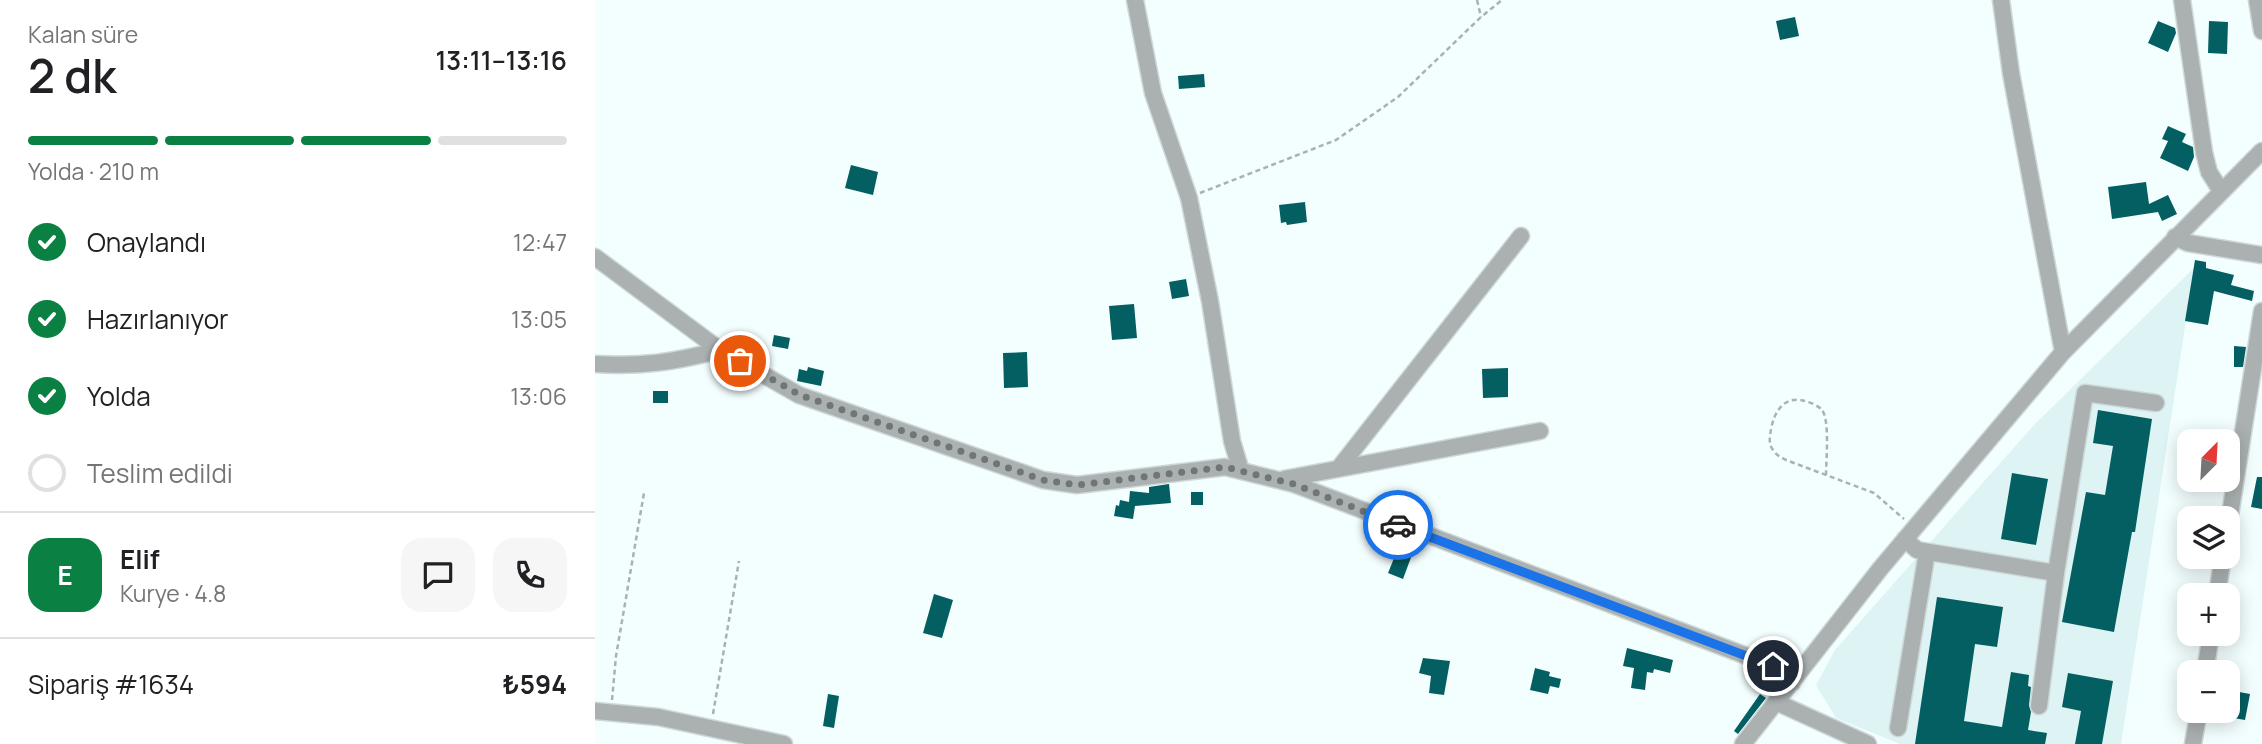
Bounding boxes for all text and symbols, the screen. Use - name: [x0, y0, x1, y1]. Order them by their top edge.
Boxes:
- text: Kalan süre: [28, 18, 138, 50]
- text: 13:11–13:16: [435, 42, 567, 78]
- text: 2 dk: [28, 44, 116, 107]
- text: Yolda · 210 m: [28, 155, 159, 187]
- icon: check: [28, 223, 66, 261]
- text: Onaylandı: [87, 224, 206, 260]
- text: 12:47: [513, 226, 567, 258]
- icon: check: [28, 300, 66, 338]
- text: Hazırlanıyor: [87, 301, 228, 337]
- text: 13:05: [511, 303, 567, 335]
- pin: [710, 331, 770, 391]
- icon: bag: [721, 342, 759, 380]
- icon: check: [28, 377, 66, 415]
- text: Yolda: [87, 378, 151, 414]
- text: 13:06: [510, 380, 567, 412]
- north arrow: [2177, 429, 2240, 492]
- map controls: [2177, 429, 2240, 723]
- text: Teslim edildi: [87, 455, 233, 491]
- courier: [1363, 490, 1433, 560]
- icon: car: [1379, 506, 1417, 544]
- button: layers: [2177, 506, 2240, 569]
- button: chat: [401, 538, 475, 612]
- button: phone: [493, 538, 567, 612]
- text: Elif: [120, 541, 160, 577]
- text: E: [57, 557, 73, 593]
- text: Kurye · 4.8: [120, 577, 226, 609]
- button: +: [2177, 583, 2240, 646]
- pin: [1743, 636, 1803, 696]
- icon: home: [1754, 647, 1792, 685]
- button: −: [2177, 660, 2240, 723]
- text: Sipariş #1634: [28, 666, 194, 702]
- text: ₺594: [503, 666, 567, 702]

